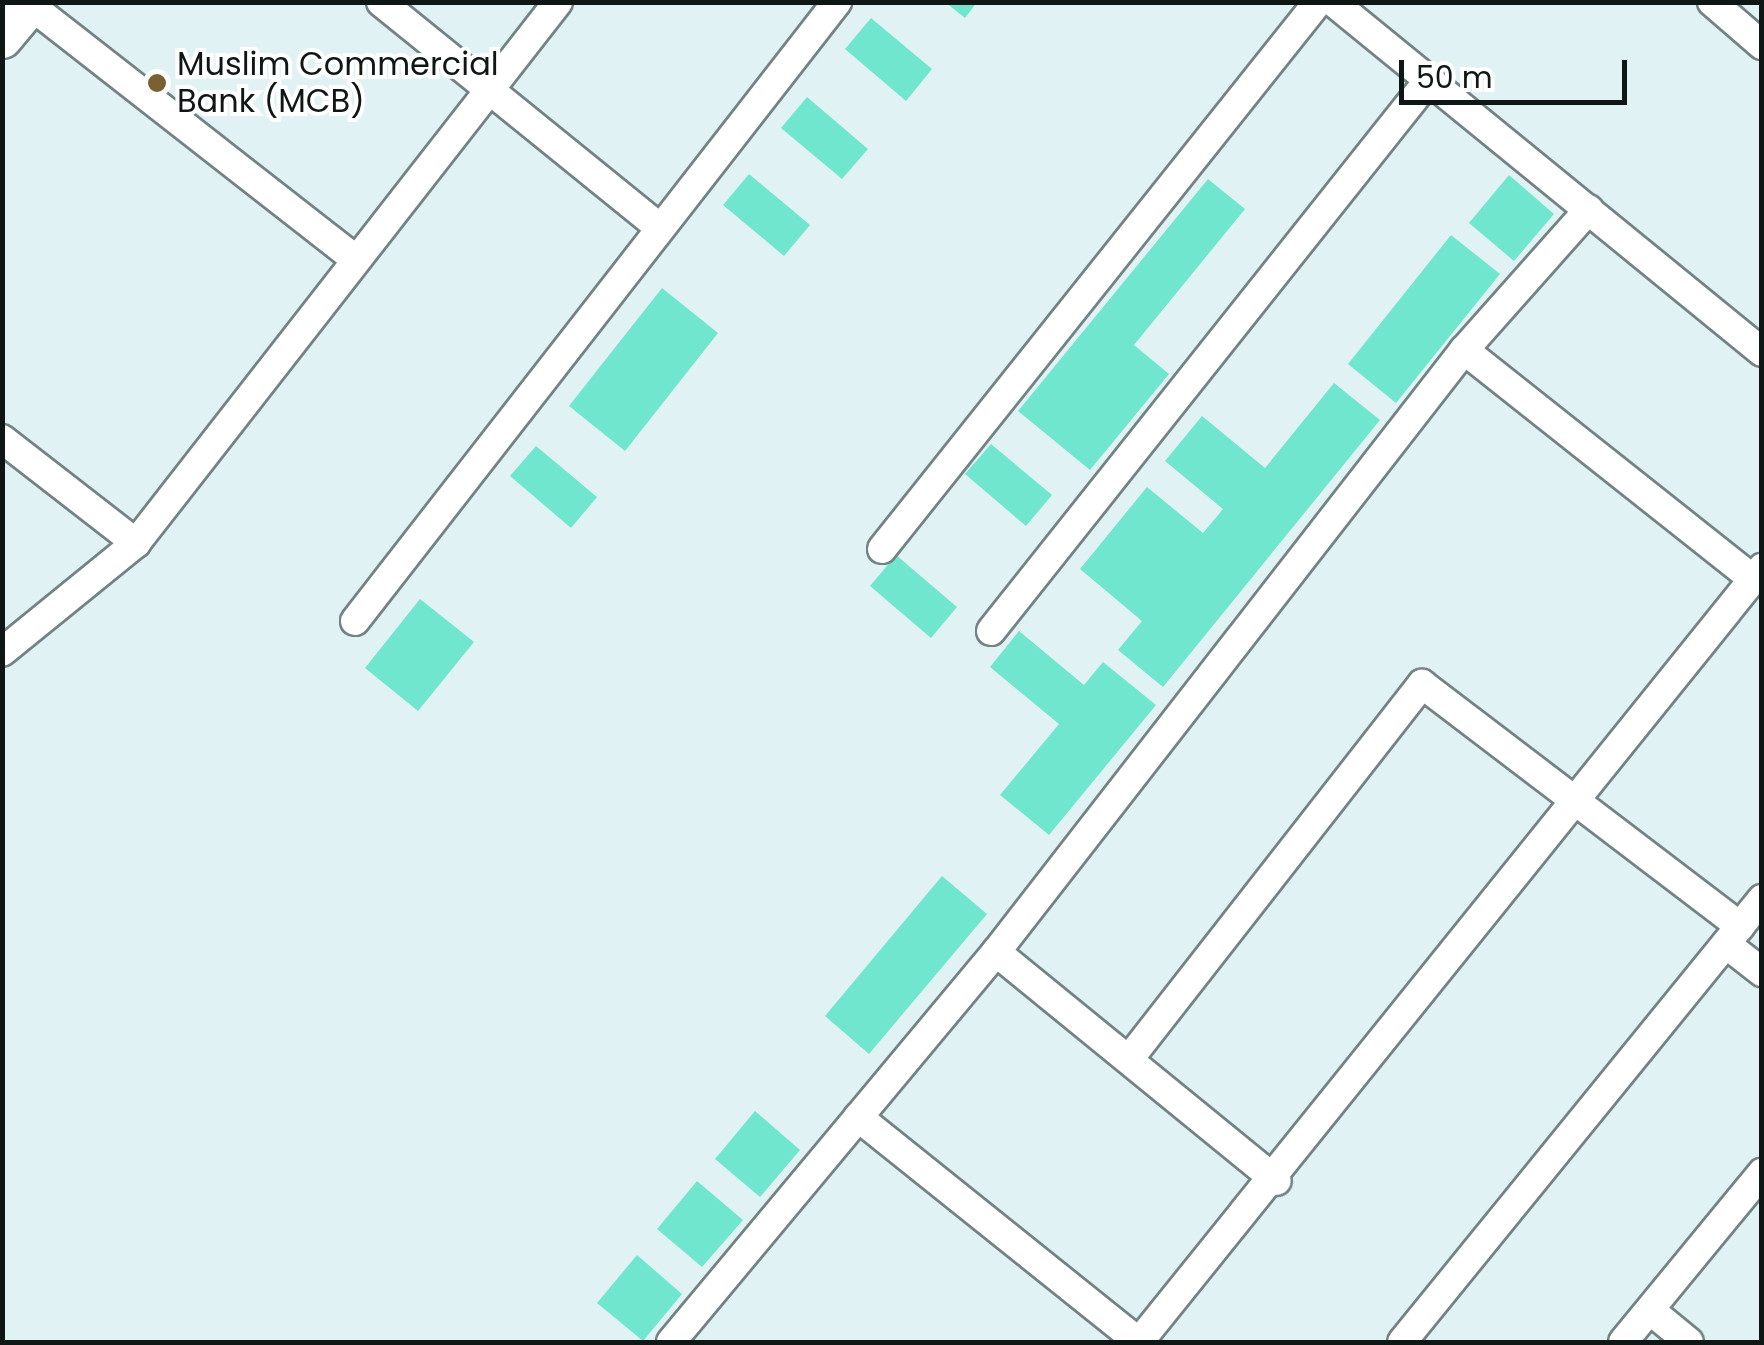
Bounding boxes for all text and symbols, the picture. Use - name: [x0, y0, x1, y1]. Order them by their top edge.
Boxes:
- scale bar: [1404, 40, 1632, 102]
- place label: Muslim Commercial Bank (MCB): [177, 46, 499, 121]
- text: 50 m: [1416, 56, 1493, 99]
- marker: Muslim Commercial Bank (MCB): [146, 72, 168, 94]

